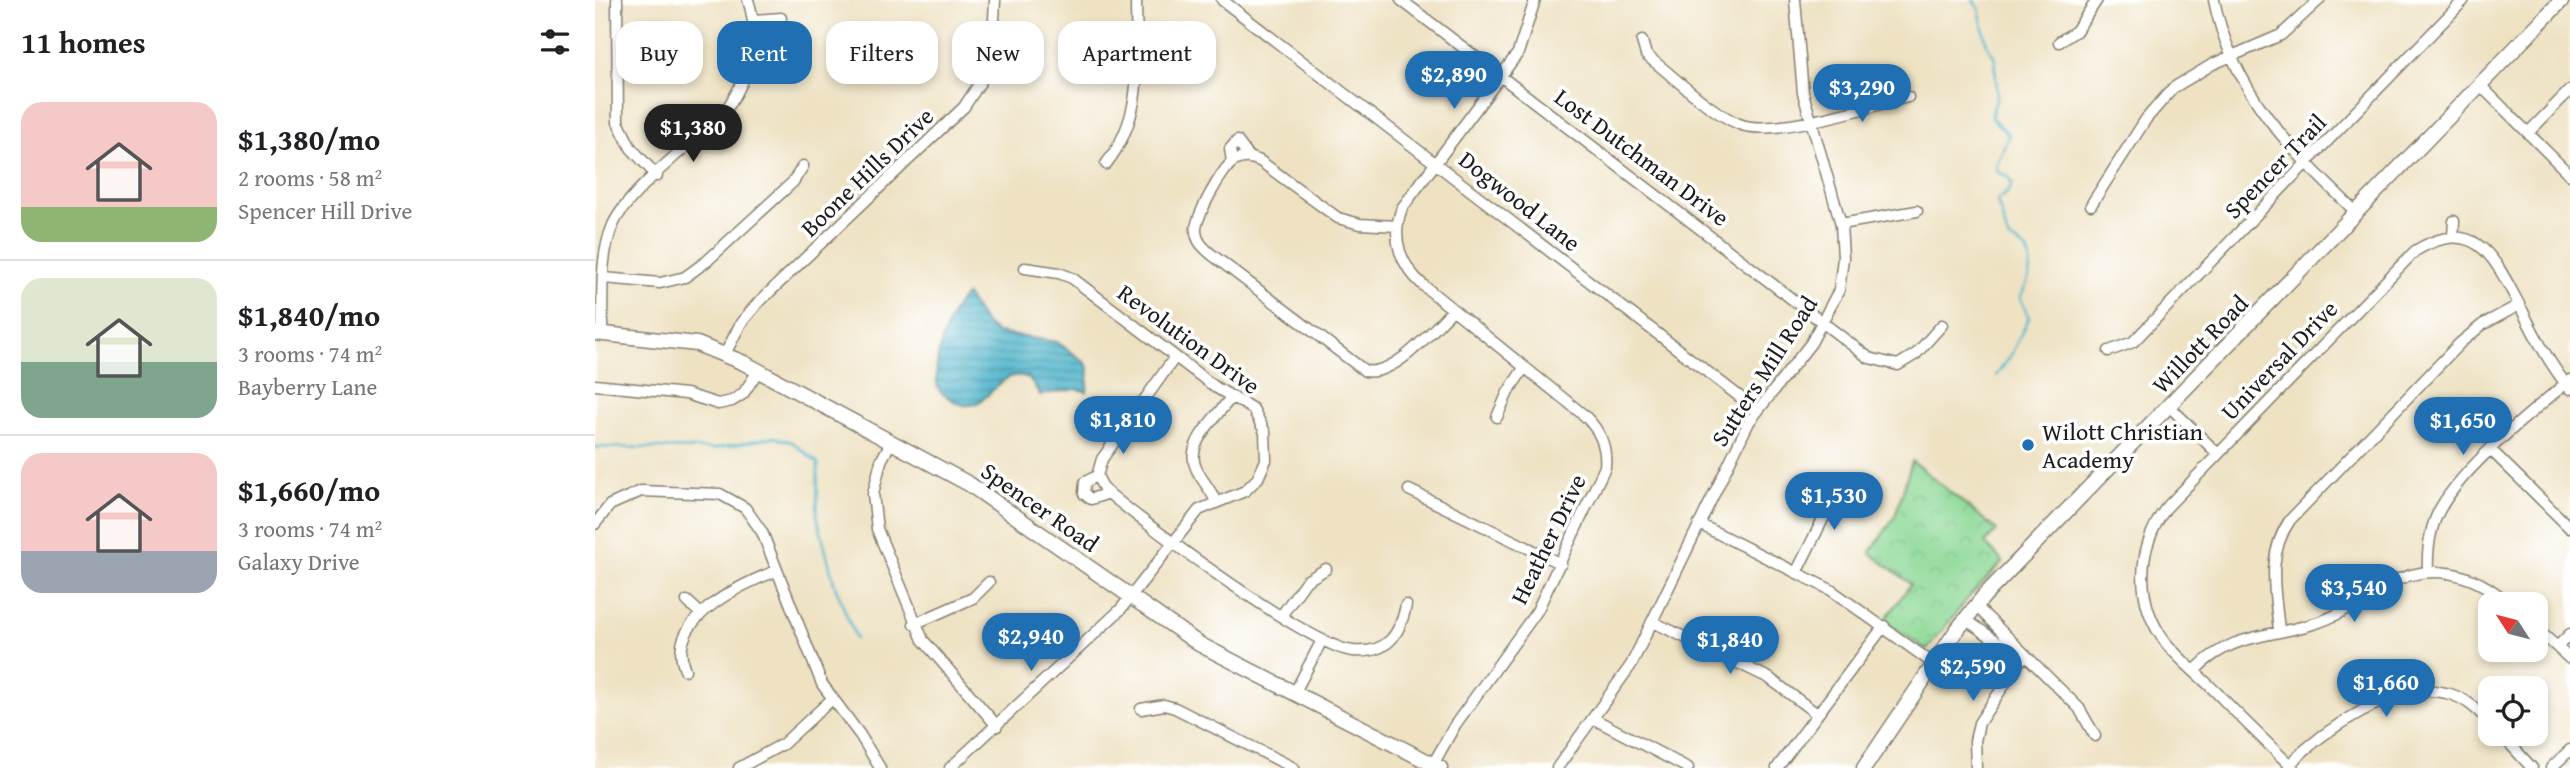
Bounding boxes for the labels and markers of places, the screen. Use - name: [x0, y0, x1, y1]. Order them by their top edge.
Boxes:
- pin: $2,890: [1397, 52, 1511, 111]
- pin: $3,290: [1805, 64, 1919, 124]
- pin: $1,380: [636, 104, 750, 164]
- pin: $1,810: [1066, 396, 1180, 456]
- pin: $1,650: [2406, 398, 2520, 457]
- place label: Wilott Christian Academy: [2042, 414, 2204, 477]
- marker: Wilott Christian Academy: [2020, 437, 2036, 453]
- pin: $1,530: [1777, 472, 1891, 532]
- pin: $3,540: [2297, 564, 2411, 624]
- pin: $2,940: [974, 614, 1088, 673]
- pin: $1,840: [1673, 616, 1787, 676]
- pin: $2,590: [1916, 644, 2030, 703]
- pin: $1,660: [2329, 660, 2443, 719]

